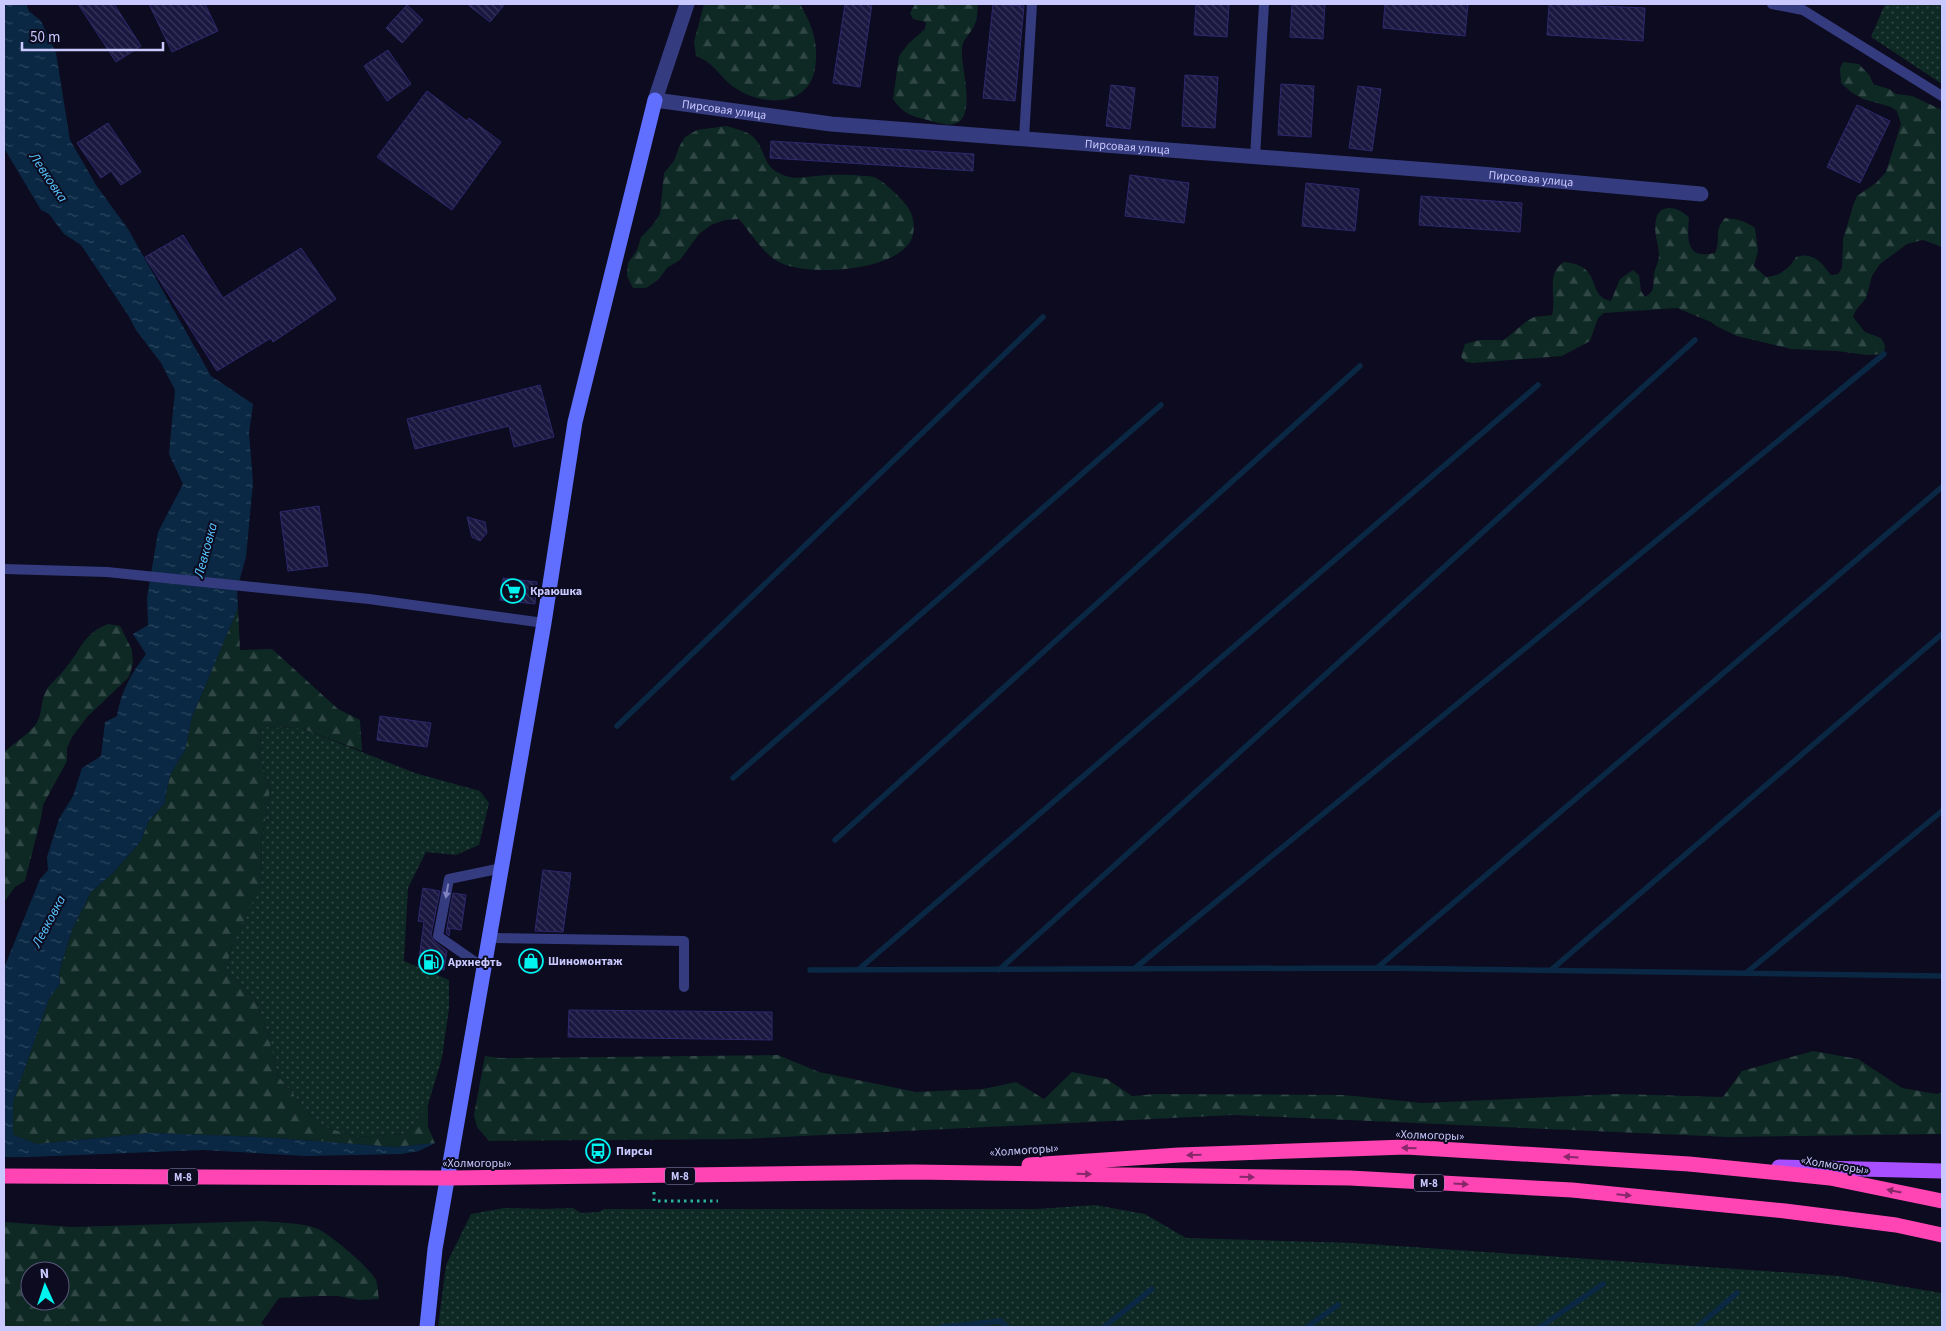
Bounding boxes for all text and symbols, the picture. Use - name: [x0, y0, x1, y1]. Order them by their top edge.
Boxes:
- scale bar: [22, 20, 164, 52]
- text: 50 m: [30, 27, 60, 48]
- street label: Пирсовая улица: [681, 96, 767, 124]
- street label: Пирсовая улица: [1084, 136, 1170, 159]
- water label: Левковка: [24, 148, 73, 207]
- street label: Пирсовая улица: [1488, 167, 1574, 191]
- water label: Левковка: [189, 520, 223, 581]
- supermarket icon: Краюшка: [500, 578, 526, 604]
- place label: Краюшка: [530, 583, 582, 600]
- one-way arrow: [442, 883, 450, 899]
- water label: Левковка: [26, 891, 71, 952]
- shop icon: Шиномонтаж: [518, 948, 544, 974]
- fuel station icon: Архнефть: [418, 949, 444, 975]
- place label: Шиномонтаж: [548, 953, 623, 970]
- place label: Архнефть: [447, 954, 502, 971]
- street label: «Холмогоры»: [1395, 1126, 1465, 1145]
- bus stop icon: Пирсы: [585, 1138, 611, 1164]
- street label: «Холмогоры»: [989, 1140, 1059, 1161]
- place label: Пирсы: [616, 1143, 652, 1160]
- one-way arrow: [1400, 1144, 1416, 1152]
- one-way arrow: [1186, 1151, 1202, 1159]
- one-way arrow: [1563, 1152, 1579, 1160]
- street label: «Холмогоры»: [1800, 1152, 1870, 1179]
- street label: «Холмогоры»: [443, 1155, 511, 1172]
- road number: М-8: [168, 1168, 198, 1186]
- road number: М-8: [665, 1168, 695, 1184]
- one-way arrow: [1076, 1171, 1092, 1179]
- one-way arrow: [1239, 1173, 1255, 1181]
- road number: М-8: [1414, 1174, 1444, 1192]
- one-way arrow: [1454, 1181, 1470, 1189]
- one-way arrow: [1887, 1187, 1902, 1195]
- one-way arrow: [1616, 1191, 1632, 1199]
- north arrow: [20, 1261, 70, 1311]
- text: N: [39, 1264, 50, 1284]

